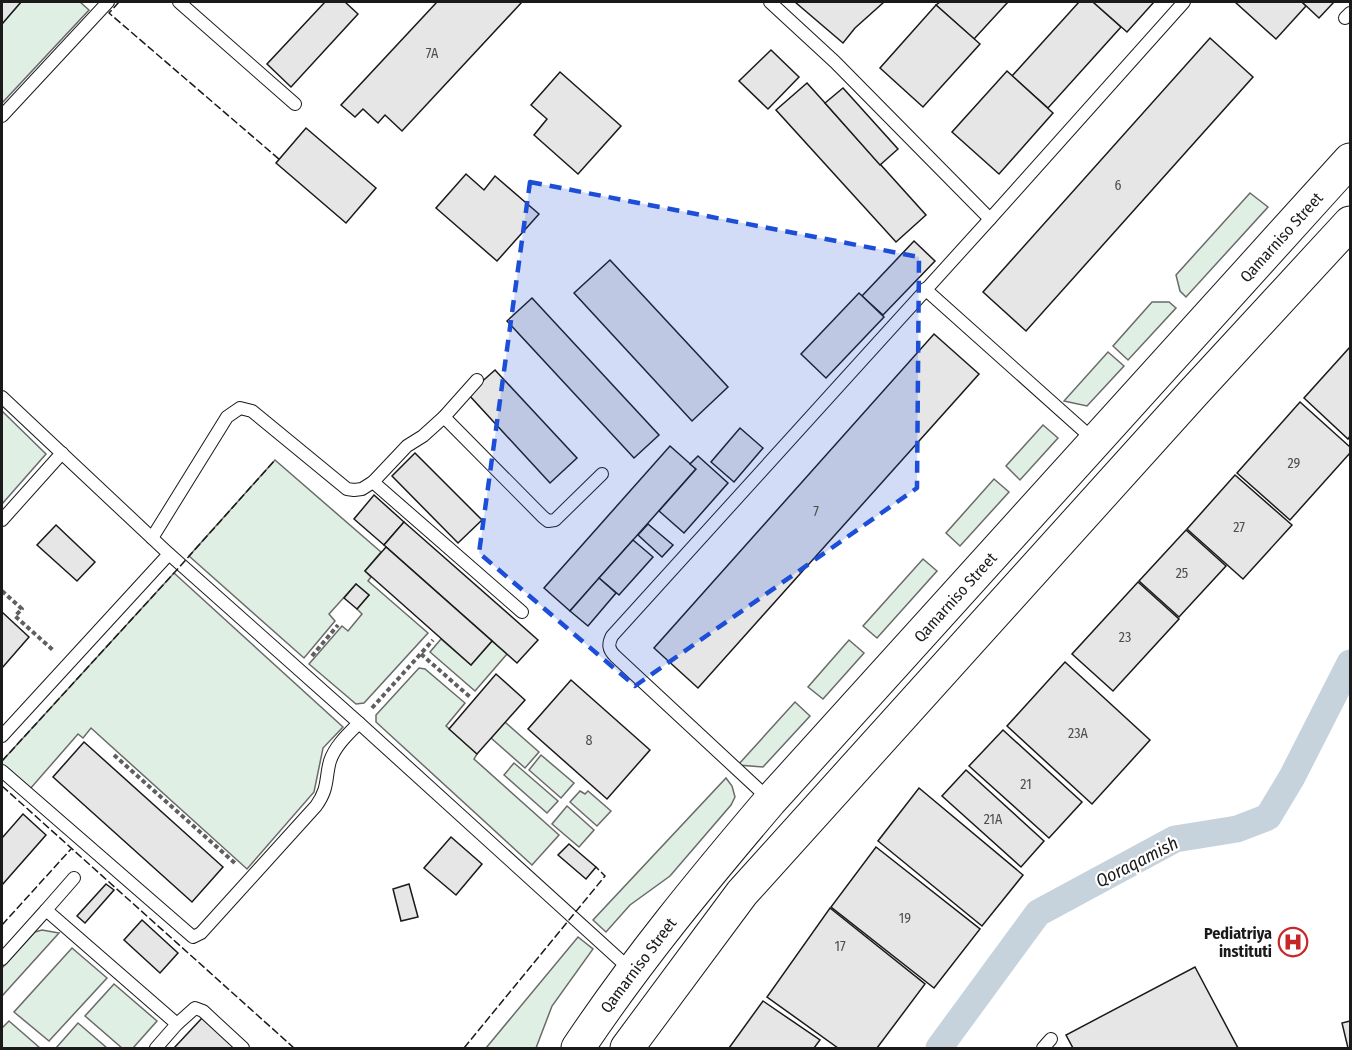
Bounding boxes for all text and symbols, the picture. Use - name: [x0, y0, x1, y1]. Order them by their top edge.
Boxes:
- house number: 7A: [426, 45, 439, 62]
- house number: 6: [1115, 177, 1122, 194]
- street label: Qamarniso Street: [1236, 188, 1327, 286]
- house number: 29: [1288, 455, 1301, 472]
- house number: 7: [813, 503, 819, 520]
- house number: 27: [1233, 519, 1245, 536]
- street label: Qamarniso Street: [910, 548, 1001, 646]
- house number: 25: [1176, 565, 1188, 582]
- house number: 23: [1119, 629, 1131, 646]
- house number: 23A: [1068, 725, 1089, 742]
- house number: 8: [586, 732, 593, 749]
- house number: 21: [1020, 776, 1032, 793]
- house number: 21A: [984, 811, 1003, 828]
- water label: Qoraqamish: [1092, 832, 1182, 892]
- house number: 19: [899, 910, 911, 927]
- street label: Qamarniso Street: [596, 913, 681, 1017]
- place label: Pediatriya instituti: [1204, 924, 1272, 961]
- hospital icon: Pediatriya instituti: [1277, 926, 1309, 958]
- house number: 17: [834, 938, 846, 955]

